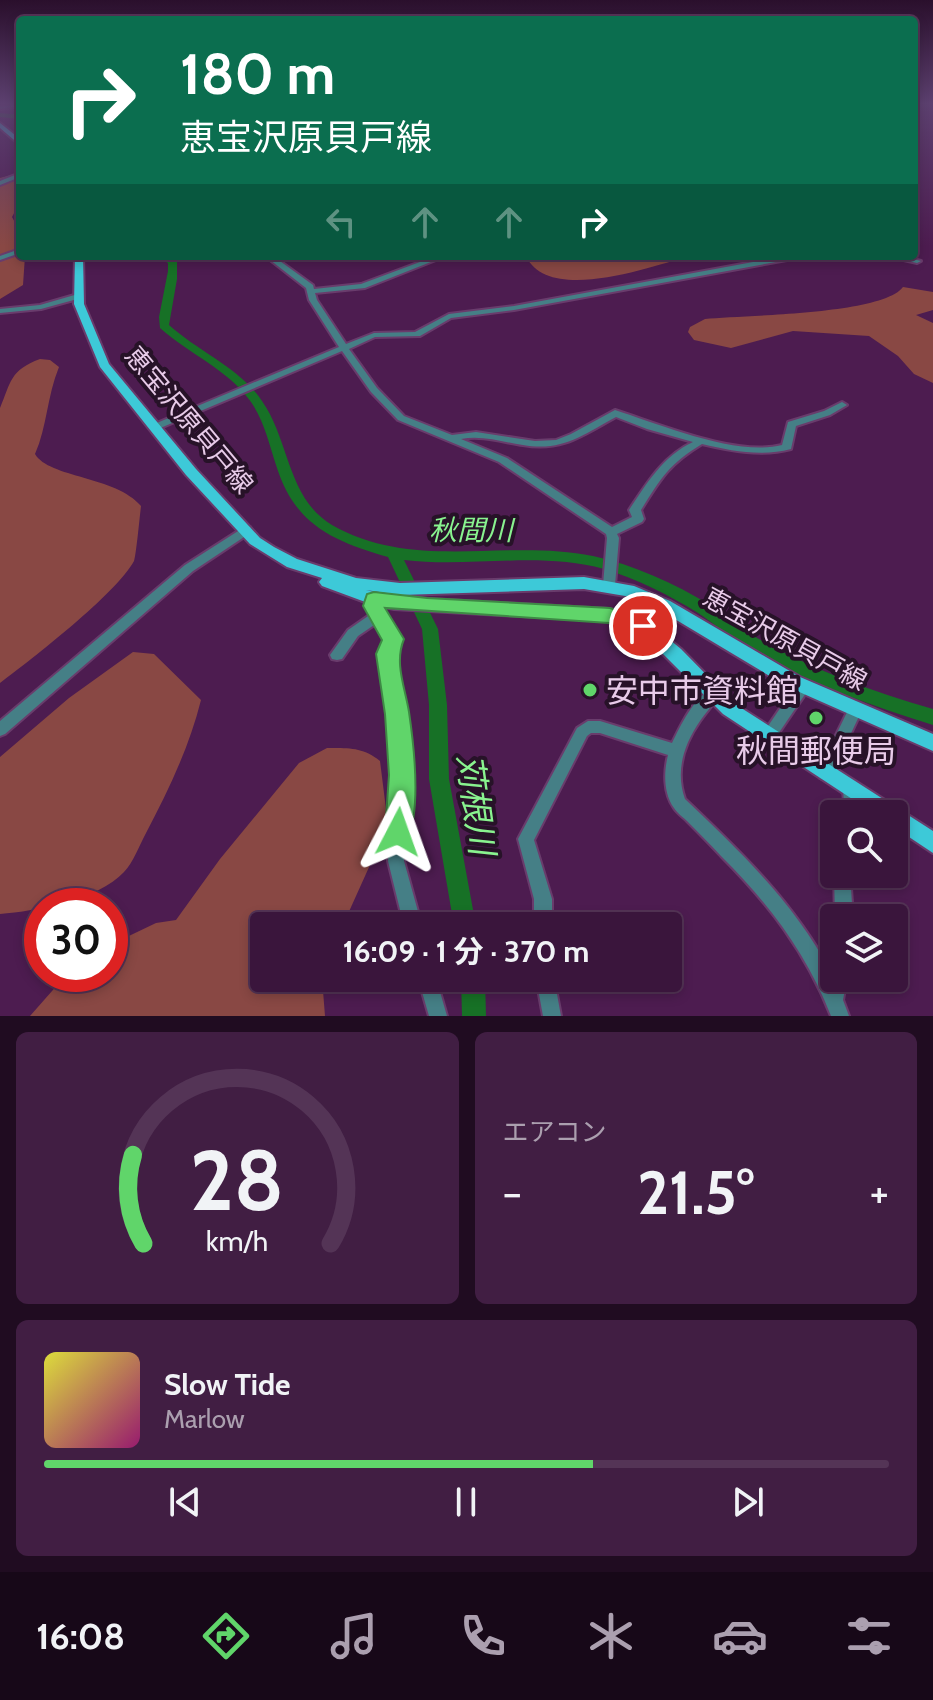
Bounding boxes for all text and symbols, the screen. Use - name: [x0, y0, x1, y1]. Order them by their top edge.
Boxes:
- text: 180 m: [180, 40, 335, 108]
- icon: right: [48, 48, 152, 152]
- text: 恵宝沢原貝戸線: [180, 115, 432, 159]
- icon: left: [319, 200, 363, 244]
- icon: ahead: [403, 200, 447, 244]
- icon: ahead: [487, 200, 531, 244]
- icon: right: [571, 200, 615, 244]
- street label: 恵宝沢原貝戸線: [118, 340, 260, 500]
- water label: 秋間川: [429, 513, 516, 547]
- street label: 恵宝沢原貝戸線: [698, 581, 872, 697]
- pin: [609, 592, 677, 660]
- icon: arrive: [621, 604, 665, 648]
- place label: 安中市資料館: [606, 671, 798, 710]
- marker: 安中市資料館: [581, 681, 599, 699]
- marker: 秋間郵便局: [807, 709, 825, 727]
- place label: 秋間郵便局: [736, 731, 896, 770]
- water label: 苅根川: [448, 751, 504, 860]
- position arrow: [356, 790, 440, 874]
- map controls: [820, 800, 908, 992]
- button: search: [820, 800, 908, 888]
- speed limit sign: 30: [24, 888, 128, 992]
- button: layers: [820, 904, 908, 992]
- text: 16:09 · 1 分 · 370 m: [343, 933, 589, 970]
- text: エアコン: [503, 1116, 607, 1148]
- text: 28: [190, 1130, 284, 1231]
- text: 21.5°: [637, 1156, 754, 1229]
- text: −: [503, 1166, 522, 1219]
- text: +: [870, 1166, 889, 1219]
- text: km/h: [206, 1223, 269, 1258]
- text: Slow Tide: [164, 1366, 291, 1403]
- text: Marlow: [164, 1403, 245, 1435]
- icon: previous: [163, 1480, 207, 1524]
- icon: pause: [444, 1480, 488, 1524]
- icon: next: [726, 1480, 770, 1524]
- icon: directions: [198, 1608, 254, 1664]
- icon: music: [326, 1608, 382, 1664]
- icon: phone: [455, 1608, 511, 1664]
- icon: climate: [583, 1608, 639, 1664]
- icon: car: [712, 1608, 768, 1664]
- icon: filters: [841, 1608, 897, 1664]
- text: 16:08: [36, 1614, 125, 1658]

